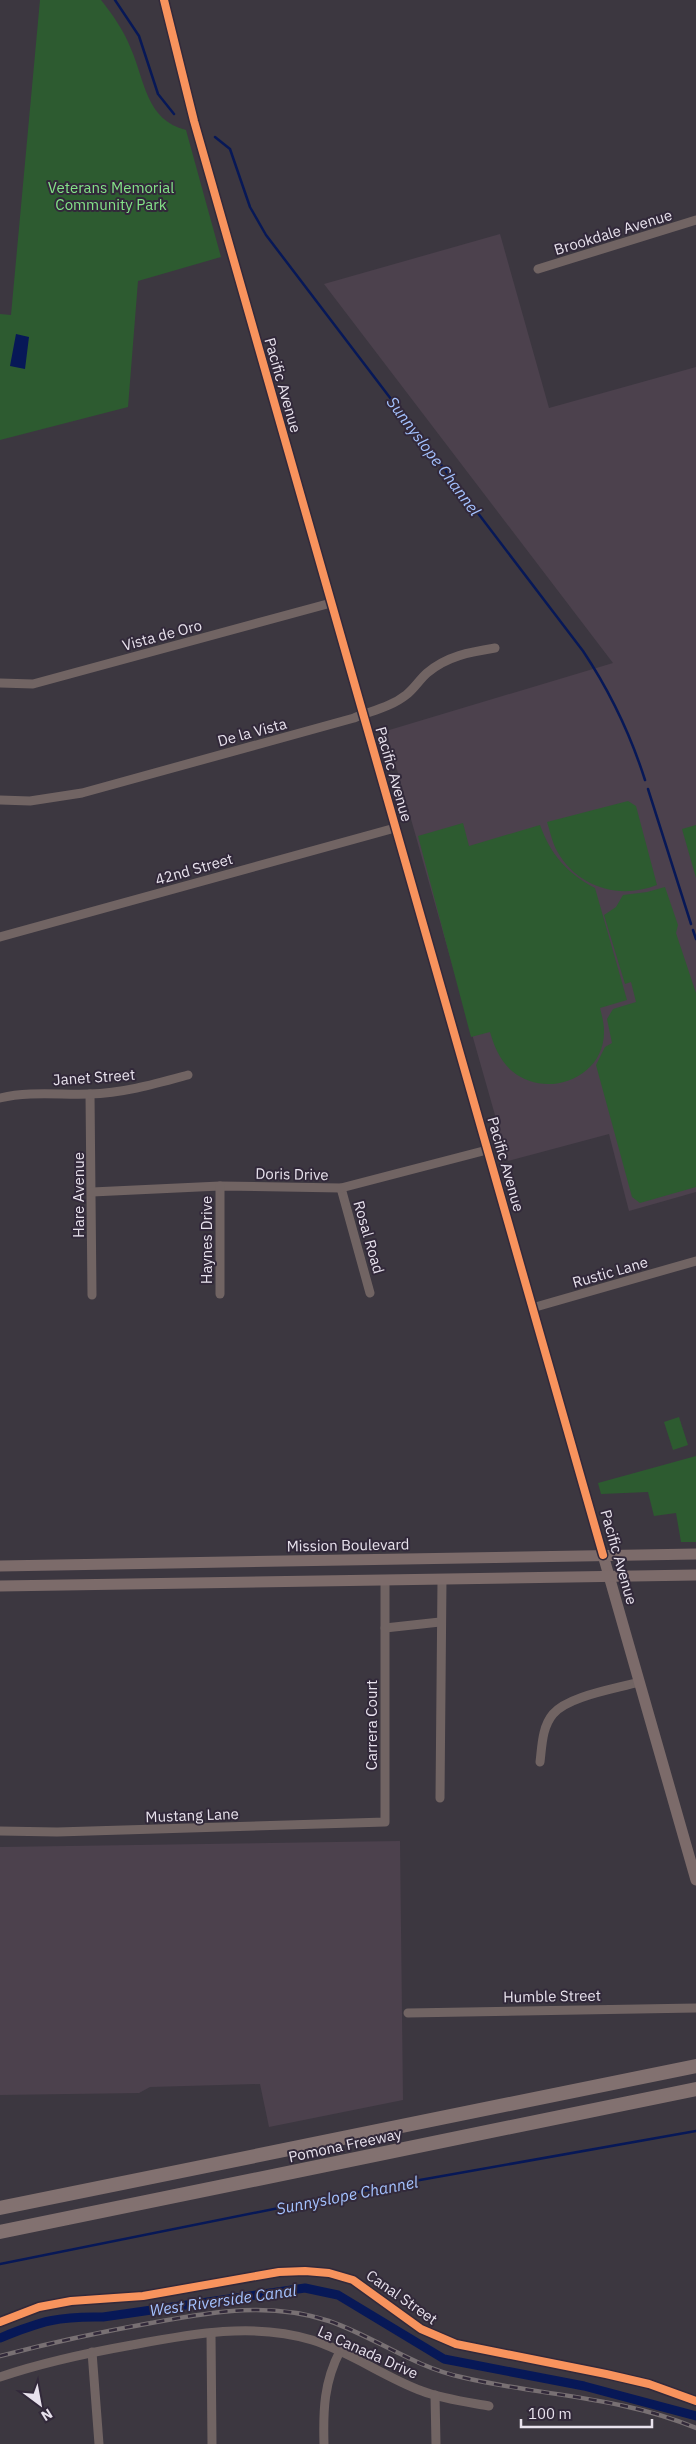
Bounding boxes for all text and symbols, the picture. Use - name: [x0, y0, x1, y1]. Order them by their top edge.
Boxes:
- park label: Veterans Memorial Community Park: [48, 178, 174, 214]
- street label: Brookdale Avenue: [552, 205, 674, 259]
- street label: Pacific Avenue: [260, 335, 306, 435]
- water label: Sunnyslope Channel: [383, 392, 486, 520]
- street label: Vista de Oro: [120, 615, 204, 655]
- street label: De la Vista: [215, 714, 289, 750]
- street label: Pacific Avenue: [371, 724, 417, 824]
- street label: 42nd Street: [153, 849, 235, 889]
- street label: Janet Street: [52, 1065, 136, 1089]
- street label: Pacific Avenue: [483, 1114, 529, 1214]
- street label: Hare Avenue: [69, 1152, 88, 1238]
- street label: Doris Drive: [255, 1164, 329, 1184]
- street label: Haynes Drive: [197, 1196, 216, 1284]
- street label: Rosal Road: [350, 1198, 388, 1276]
- street label: Rustic Lane: [570, 1252, 650, 1292]
- street label: Pacific Avenue: [596, 1507, 642, 1607]
- street label: Mission Boulevard: [286, 1534, 410, 1556]
- street label: Carrera Court: [362, 1680, 381, 1770]
- street label: Mustang Lane: [145, 1804, 239, 1826]
- street label: Humble Street: [503, 1986, 601, 2006]
- street label: Pomona Freeway: [287, 2124, 404, 2166]
- water label: Sunnyslope Channel: [274, 2171, 420, 2219]
- street label: Canal Street: [363, 2266, 441, 2328]
- water label: West Riverside Canal: [148, 2280, 299, 2320]
- street label: La Canada Drive: [315, 2321, 421, 2383]
- north arrow: [15, 2379, 65, 2429]
- scale bar: [521, 2396, 652, 2428]
- text: 100 m: [528, 2404, 572, 2423]
- text: N: [38, 2405, 56, 2425]

